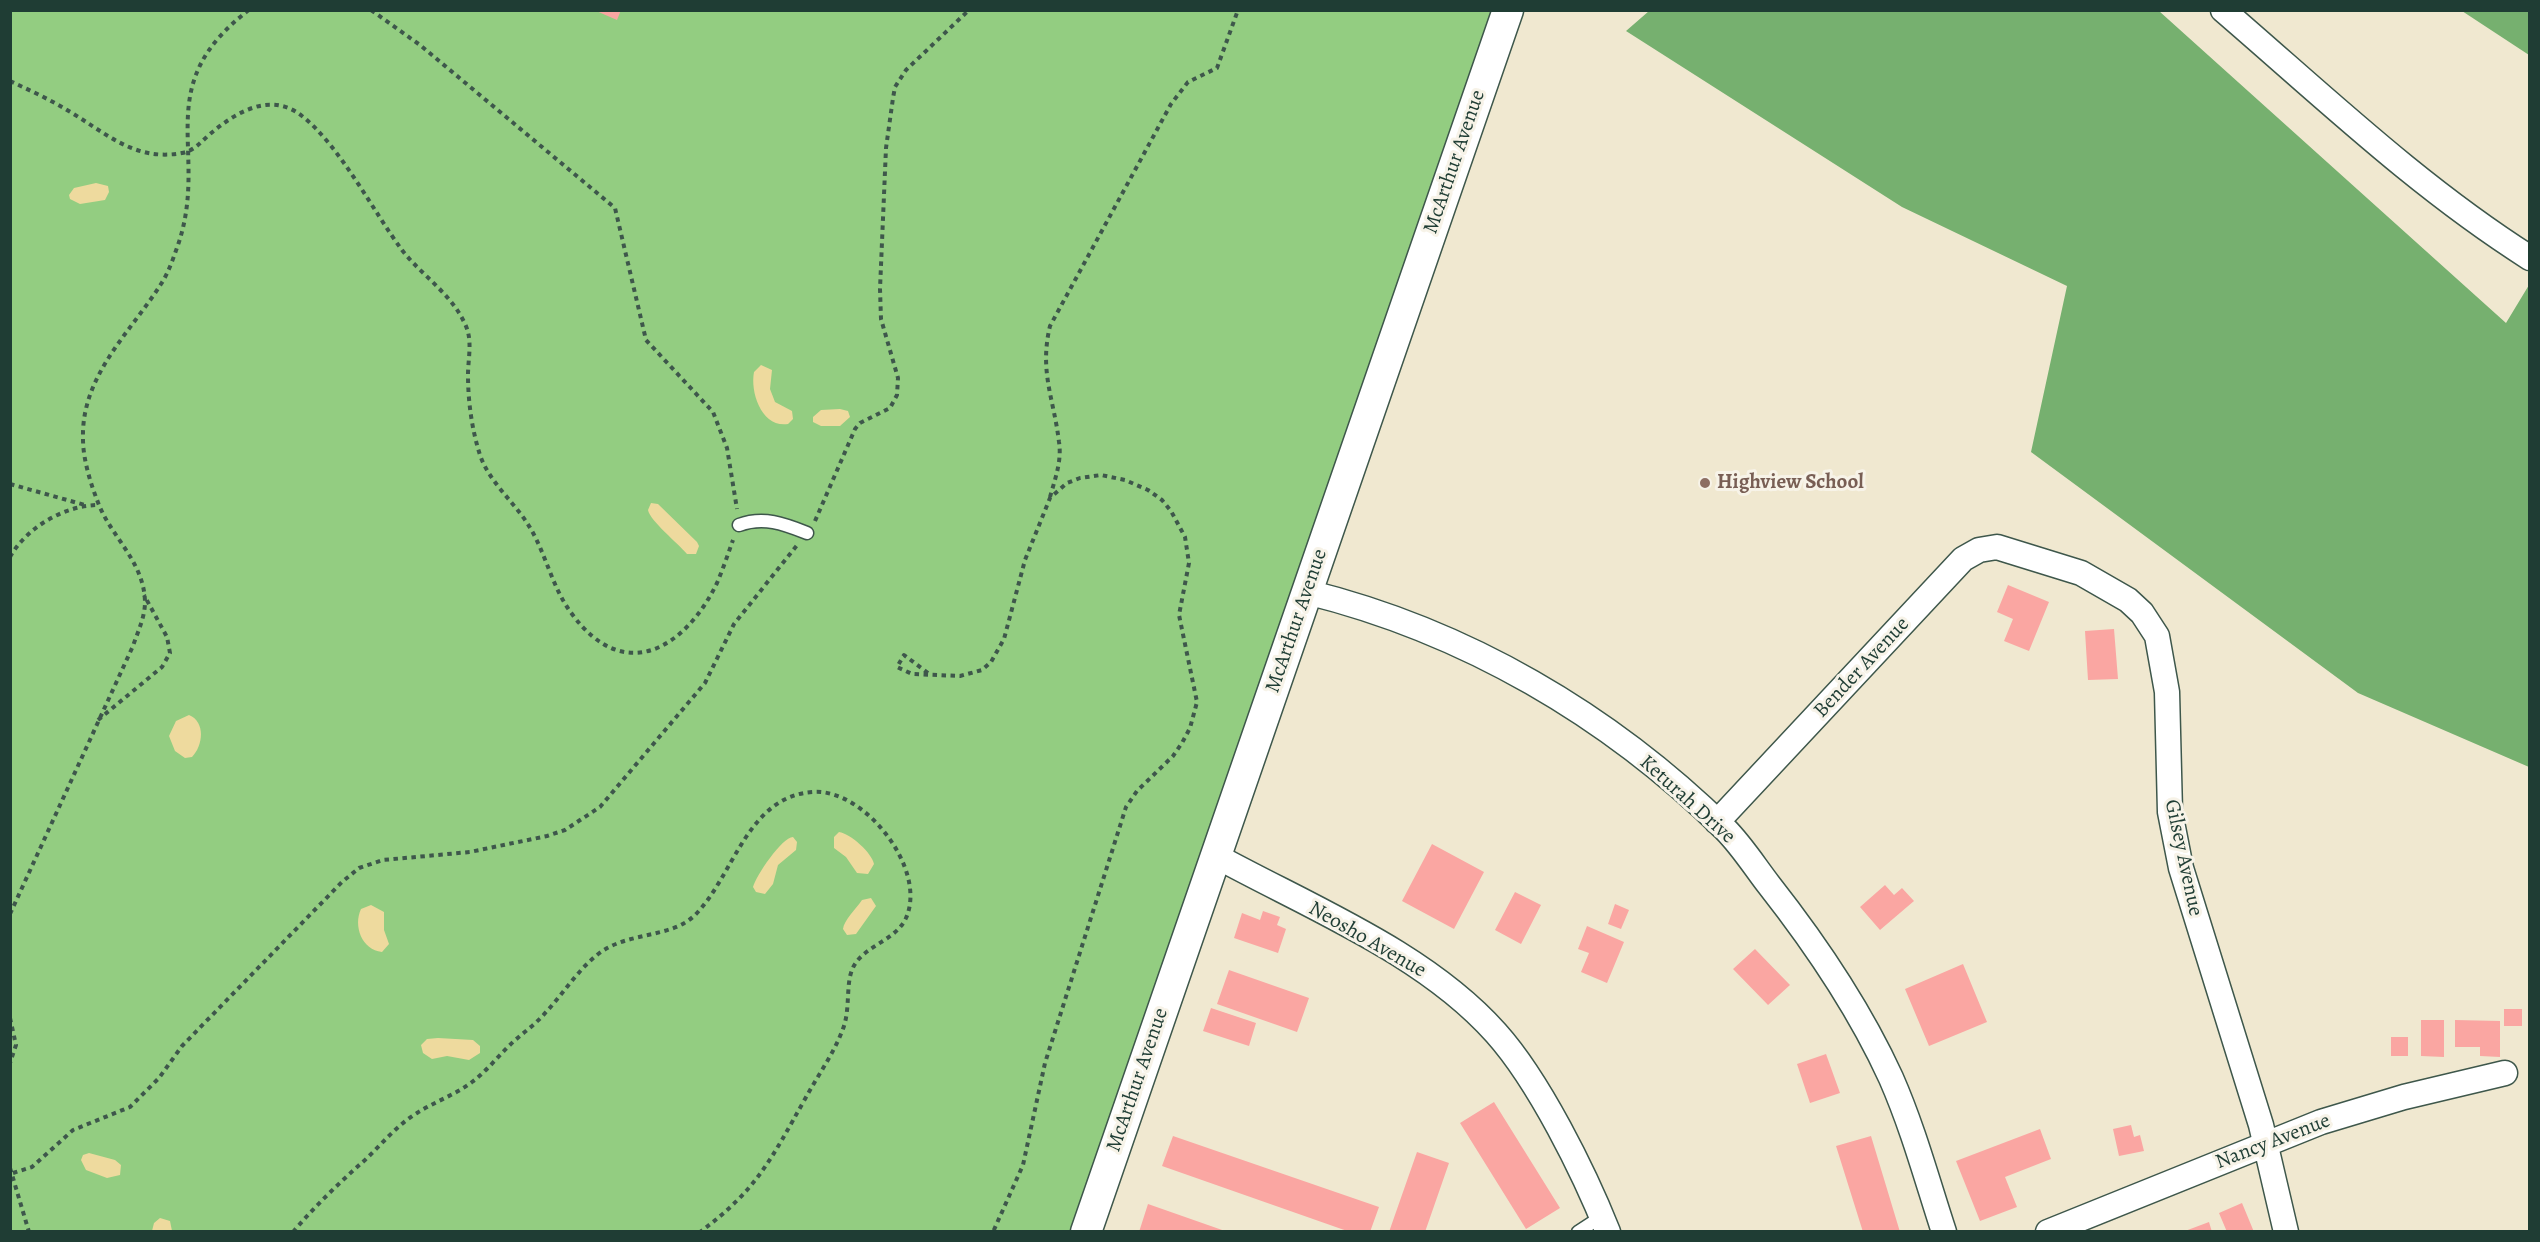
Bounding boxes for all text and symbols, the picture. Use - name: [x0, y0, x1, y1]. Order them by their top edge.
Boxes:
- street label: McArthur Avenue: [1419, 87, 1491, 237]
- place label: Highview School: [1717, 470, 1864, 496]
- marker: Highview School: [1698, 476, 1712, 490]
- street label: McArthur Avenue: [1261, 546, 1333, 696]
- street label: Bender Avenue: [1809, 612, 1915, 724]
- street label: Keturah Drive: [1634, 750, 1740, 850]
- street label: Gilsey Avenue: [2158, 797, 2208, 919]
- street label: Neosho Avenue: [1304, 896, 1430, 984]
- street label: McArthur Avenue: [1102, 1005, 1174, 1155]
- street label: Nancy Avenue: [2212, 1109, 2334, 1175]

